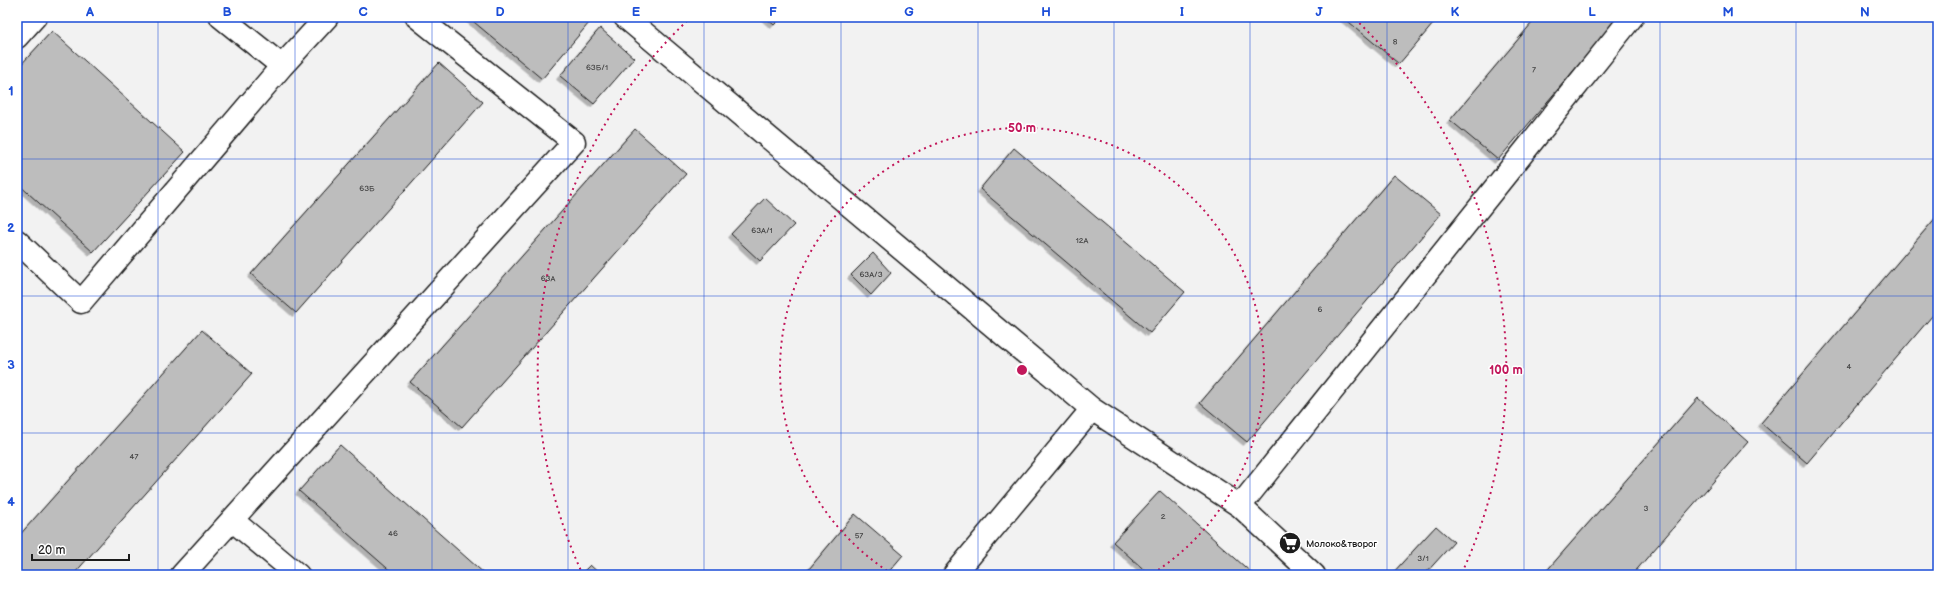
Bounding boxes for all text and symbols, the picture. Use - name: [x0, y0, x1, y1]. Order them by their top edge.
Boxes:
- text: A: [85, 4, 94, 20]
- text: B: [222, 4, 232, 20]
- text: C: [358, 4, 368, 20]
- text: D: [495, 4, 505, 20]
- text: E: [632, 4, 641, 20]
- text: F: [769, 4, 777, 20]
- text: G: [904, 4, 914, 20]
- text: H: [1041, 4, 1051, 20]
- text: I: [1180, 4, 1184, 20]
- text: J: [1315, 4, 1323, 20]
- text: K: [1451, 4, 1460, 20]
- text: L: [1588, 4, 1596, 20]
- text: M: [1722, 4, 1734, 20]
- text: N: [1860, 4, 1870, 20]
- house number: 8: [1393, 37, 1398, 46]
- house number: 63Б/1: [586, 63, 608, 72]
- house number: 7: [1532, 65, 1536, 74]
- text: 1: [8, 83, 14, 99]
- text: 50 m: [1008, 121, 1036, 136]
- house number: 63Б: [359, 184, 375, 193]
- text: 2: [7, 220, 15, 236]
- house number: 63А/1: [751, 226, 773, 235]
- house number: 12А: [1076, 236, 1088, 245]
- house number: 63А/3: [859, 270, 883, 279]
- house number: 63А: [541, 274, 555, 283]
- house number: 6: [1318, 305, 1323, 314]
- text: 3: [7, 357, 15, 373]
- house number: 4: [1847, 362, 1852, 371]
- centre of rings: [1015, 363, 1029, 377]
- text: 100 m: [1489, 363, 1523, 378]
- house number: 47: [130, 452, 138, 461]
- text: 4: [7, 494, 15, 510]
- house number: 3: [1644, 504, 1649, 513]
- house number: 2: [1161, 512, 1166, 521]
- house number: 46: [388, 529, 398, 538]
- supermarket icon: Молоко&творог: [1277, 530, 1303, 556]
- house number: 57: [855, 531, 863, 540]
- scale bar: [32, 536, 129, 562]
- place label: Молоко&творог: [1306, 538, 1377, 550]
- text: 20 m: [38, 543, 65, 558]
- house number: 3/1: [1417, 554, 1429, 563]

